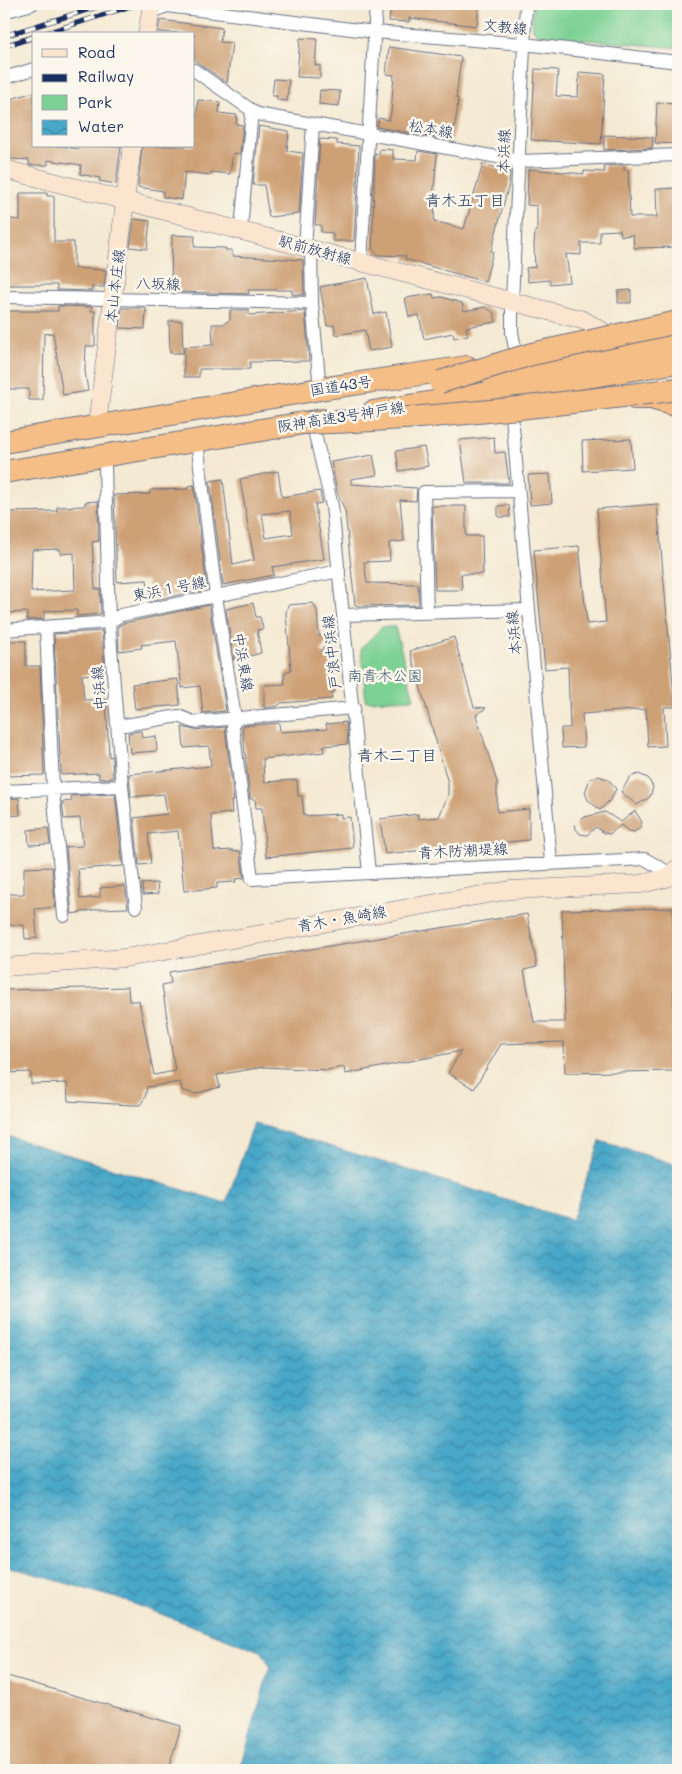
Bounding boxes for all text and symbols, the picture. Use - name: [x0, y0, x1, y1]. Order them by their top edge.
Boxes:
- street label: 文教線: [482, 14, 528, 38]
- legend: [32, 32, 195, 148]
- text: Road: [78, 42, 115, 62]
- text: Railway: [78, 66, 134, 86]
- text: Park: [78, 92, 112, 112]
- street label: 松本線: [407, 114, 455, 142]
- text: Water: [78, 116, 124, 136]
- street label: 本浜線: [492, 128, 514, 174]
- district label: 青木五丁目: [425, 189, 505, 210]
- street label: 駅前放射線: [276, 230, 354, 268]
- street label: 本山本庄線: [100, 247, 129, 324]
- street label: 八坂線: [135, 273, 181, 293]
- street label: 国道43号: [308, 370, 373, 400]
- street label: 阪神高速3号神戸線: [276, 396, 406, 436]
- street label: 東浜１号線: [130, 571, 208, 605]
- street label: 本浜線: [501, 610, 525, 656]
- street label: 戸浪中浜線: [317, 614, 345, 690]
- street label: 中浜東線: [229, 631, 259, 693]
- street label: 中浜線: [86, 665, 110, 711]
- park label: 南青木公園: [347, 665, 423, 685]
- district label: 青木二丁目: [357, 744, 437, 765]
- street label: 青木防潮堤線: [417, 838, 508, 862]
- street label: 青木・魚崎線: [296, 900, 388, 936]

